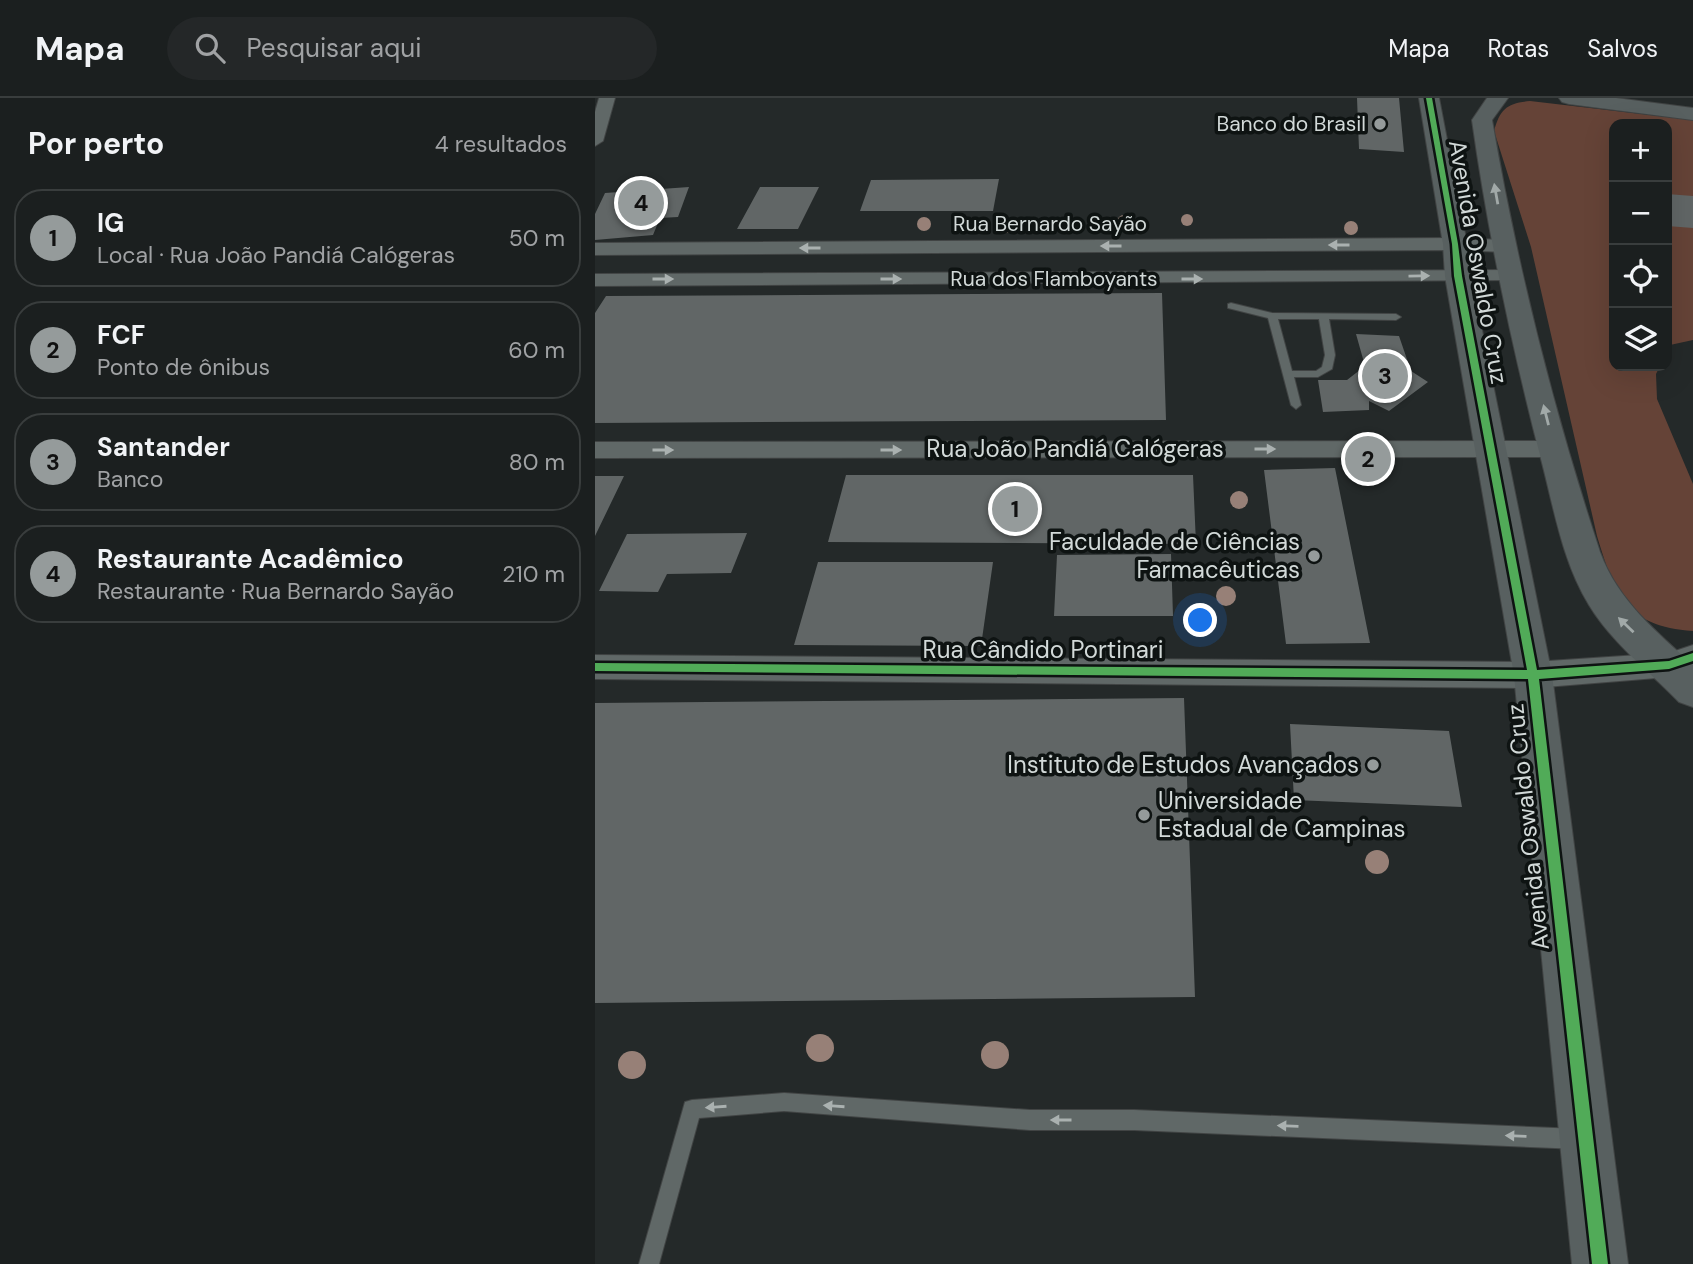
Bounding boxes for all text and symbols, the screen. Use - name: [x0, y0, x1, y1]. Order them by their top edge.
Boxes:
- search box: [167, 17, 657, 80]
- text: Mapa: [35, 27, 125, 70]
- icon: search: [191, 29, 229, 67]
- text: Pesquisar aqui: [247, 31, 421, 65]
- text: Mapa: [1388, 33, 1450, 64]
- text: Rotas: [1488, 33, 1549, 64]
- text: Salvos: [1587, 33, 1658, 64]
- place label: Banco do Brasil: [1216, 110, 1366, 138]
- marker: Banco do Brasil: [1372, 116, 1388, 132]
- map controls: [1609, 119, 1672, 371]
- button: +: [1609, 119, 1672, 182]
- text: Por perto: [28, 124, 164, 163]
- text: 4 resultados: [435, 129, 567, 159]
- street label: Avenida Oswaldo Cruz: [1442, 137, 1515, 386]
- pin: 4: [618, 177, 664, 229]
- button: −: [1609, 182, 1672, 245]
- one-way arrow: [1490, 183, 1501, 205]
- text: IG: [97, 206, 124, 240]
- street label: Rua Bernardo Sayão: [953, 210, 1147, 238]
- text: 1: [49, 223, 57, 253]
- text: 50 m: [509, 223, 565, 253]
- one-way arrow: [1328, 239, 1350, 251]
- text: Local · Rua João Pandiá Calógeras: [97, 240, 455, 270]
- one-way arrow: [1100, 240, 1122, 252]
- one-way arrow: [799, 242, 821, 254]
- button: locate: [1609, 245, 1672, 308]
- street label: Rua dos Flamboyants: [950, 265, 1158, 293]
- one-way arrow: [1408, 270, 1430, 282]
- one-way arrow: [880, 273, 902, 285]
- one-way arrow: [1181, 273, 1203, 285]
- one-way arrow: [652, 274, 674, 285]
- button: layers: [1609, 308, 1672, 371]
- text: FCF: [97, 318, 145, 352]
- text: 2: [46, 335, 60, 365]
- text: 60 m: [508, 335, 565, 365]
- pin: 3: [1362, 350, 1408, 402]
- text: Ponto de ônibus: [97, 352, 270, 382]
- one-way arrow: [1540, 404, 1551, 426]
- text: Santander: [97, 430, 230, 464]
- street label: Rua João Pandiá Calógeras: [926, 433, 1224, 464]
- pin: 2: [1345, 433, 1391, 485]
- one-way arrow: [1254, 443, 1276, 455]
- one-way arrow: [652, 444, 674, 456]
- one-way arrow: [880, 444, 902, 456]
- text: 3: [46, 447, 60, 477]
- text: 80 m: [509, 447, 565, 477]
- text: Banco: [97, 464, 163, 494]
- pin: 1: [992, 483, 1038, 535]
- place label: Faculdade de Ciências Farmacêuticas: [1049, 526, 1300, 585]
- text: Restaurante Acadêmico: [97, 542, 404, 576]
- marker: Faculdade de Ciências Farmacêuticas: [1306, 548, 1322, 564]
- text: 4: [46, 559, 60, 589]
- text: 210 m: [502, 559, 565, 589]
- text: Restaurante · Rua Bernardo Sayão: [97, 576, 454, 606]
- your location: [1183, 603, 1217, 637]
- one-way arrow: [1618, 617, 1635, 634]
- street label: Rua Cândido Portinari: [923, 634, 1163, 665]
- street label: Avenida Oswaldo Cruz: [1499, 702, 1556, 952]
- place label: Instituto de Estudos Avançados: [1007, 749, 1359, 780]
- marker: Instituto de Estudos Avançados: [1365, 757, 1381, 773]
- place label: Universidade Estadual de Campinas: [1158, 785, 1406, 844]
- marker: Universidade Estadual de Campinas: [1136, 807, 1152, 823]
- one-way arrow: [823, 1100, 845, 1111]
- one-way arrow: [705, 1102, 727, 1113]
- one-way arrow: [1050, 1114, 1072, 1126]
- one-way arrow: [1277, 1121, 1299, 1132]
- one-way arrow: [1504, 1131, 1526, 1142]

